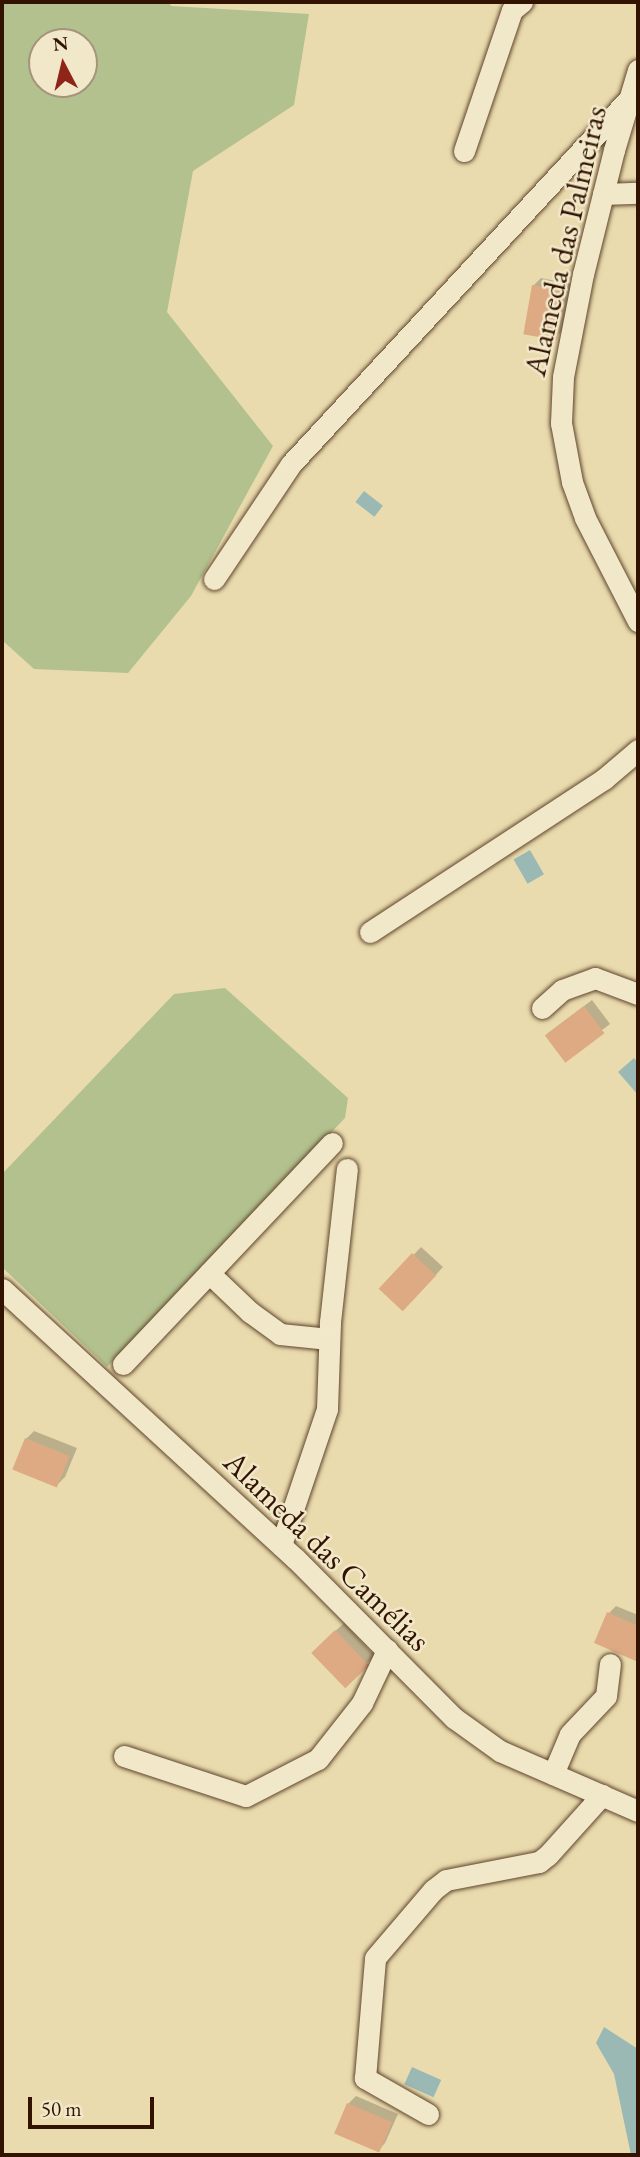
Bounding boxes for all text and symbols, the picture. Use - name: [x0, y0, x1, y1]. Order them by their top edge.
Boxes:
- north arrow: [28, 28, 98, 98]
- text: N: [51, 30, 70, 57]
- street label: Alameda das Palmeiras: [515, 102, 615, 380]
- street label: Alameda das Camélias: [216, 1443, 438, 1659]
- scale bar: [32, 2084, 158, 2128]
- text: 50 m: [41, 2095, 82, 2122]

